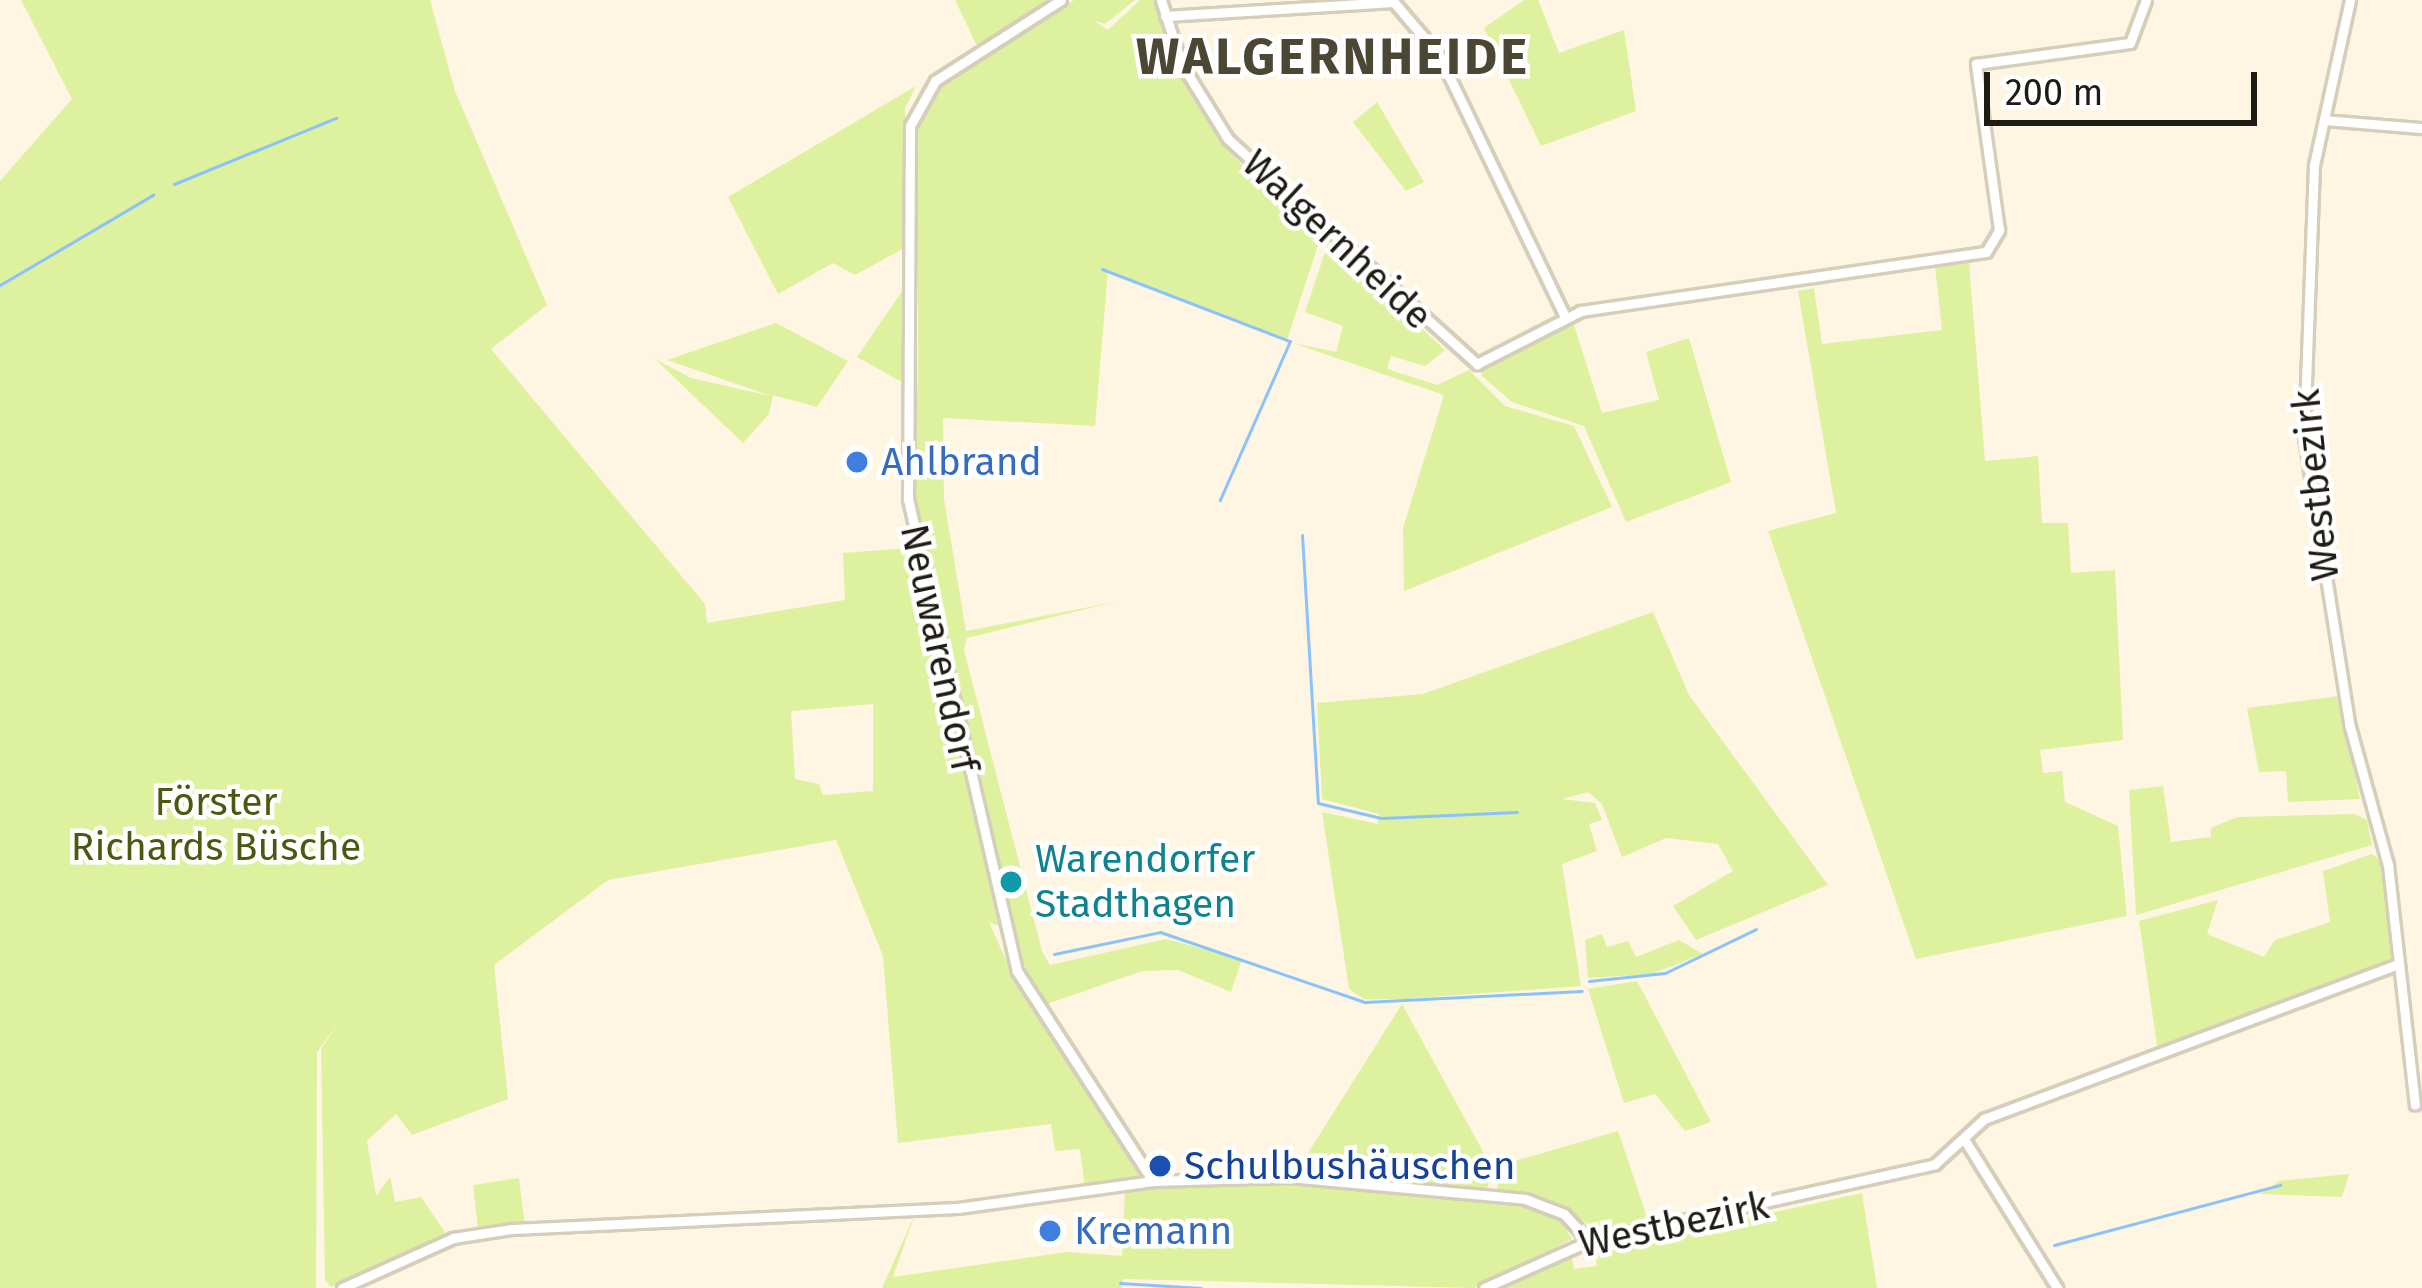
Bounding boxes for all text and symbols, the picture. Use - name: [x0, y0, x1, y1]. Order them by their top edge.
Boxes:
- district label: WALGERNHEIDE: [1136, 26, 1530, 88]
- scale bar: [1990, 48, 2263, 122]
- text: 200 m: [2005, 71, 2103, 115]
- street label: Walgernheide: [1233, 140, 1441, 340]
- street label: Westbezirk: [2283, 387, 2349, 583]
- place label: Ahlbrand: [881, 439, 1042, 485]
- marker: Ahlbrand: [844, 449, 870, 475]
- street label: Neuwarendorf: [890, 520, 988, 776]
- park label: Förster Richards Büsche: [71, 780, 361, 871]
- place label: Warendorfer Stadthagen: [1035, 837, 1255, 928]
- marker: Warendorfer Stadthagen: [998, 869, 1024, 895]
- place label: Schulbushäuschen: [1184, 1143, 1516, 1189]
- marker: Schulbushäuschen: [1147, 1153, 1173, 1179]
- street label: Westbezirk: [1575, 1182, 1773, 1268]
- place label: Kremann: [1074, 1208, 1232, 1254]
- marker: Kremann: [1037, 1218, 1063, 1244]

